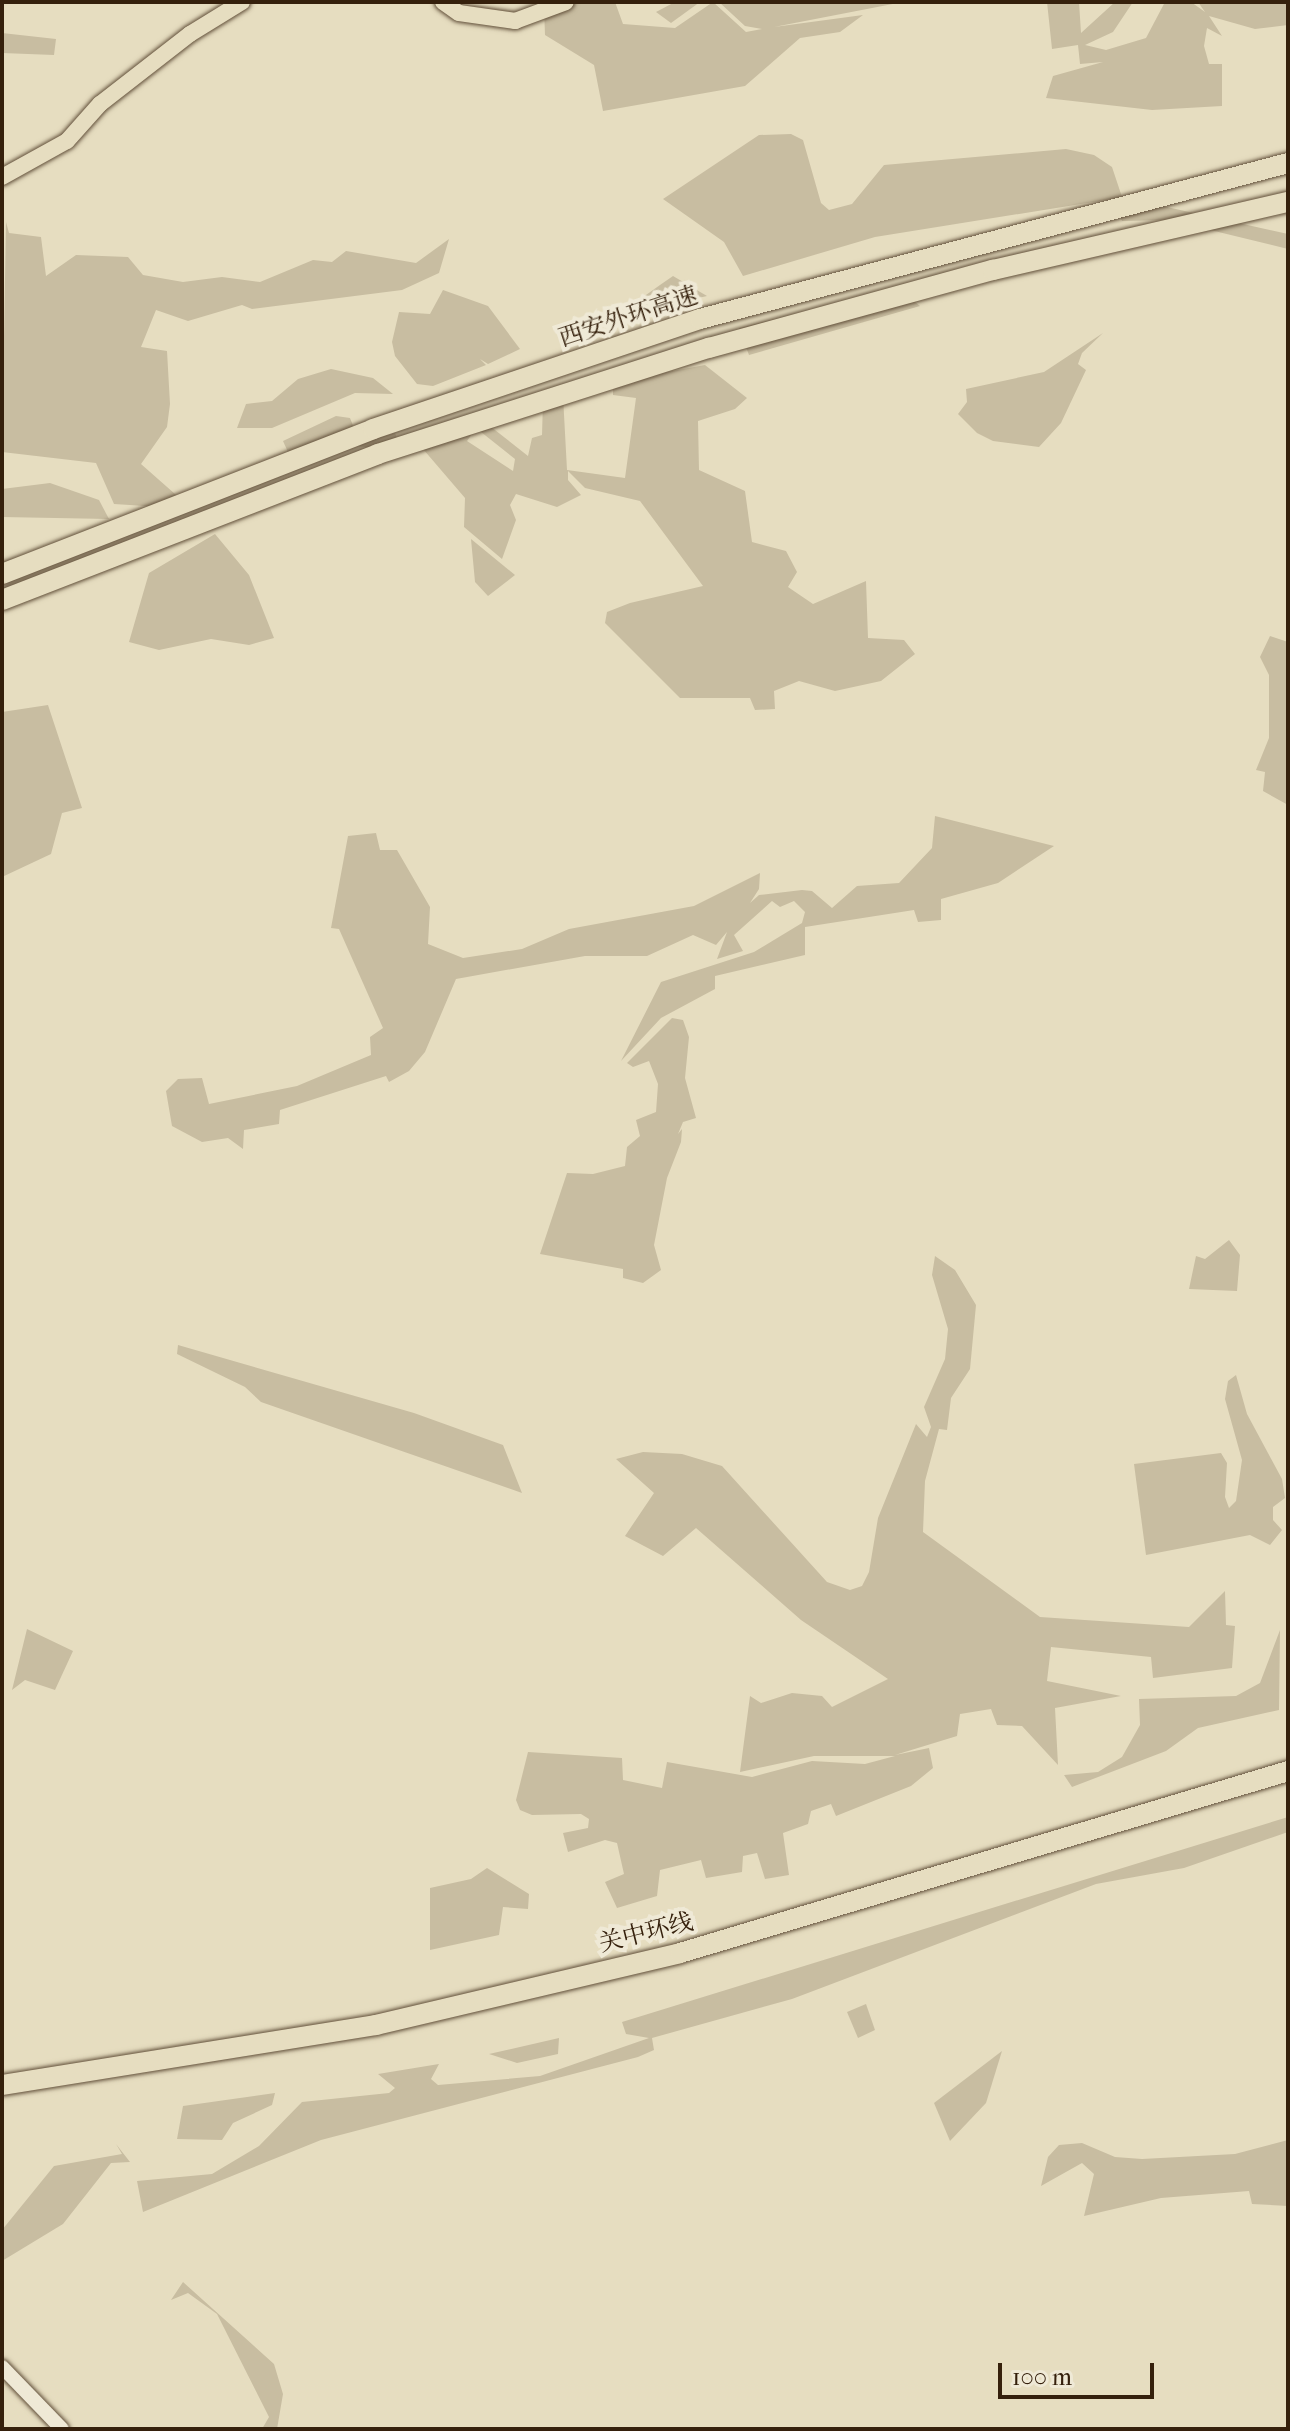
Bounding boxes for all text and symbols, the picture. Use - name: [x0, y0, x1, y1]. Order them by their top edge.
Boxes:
- street label: 西安外环高速: [555, 281, 701, 353]
- street label: 关中环线: [596, 1907, 696, 1959]
- scale bar: [1002, 2347, 1158, 2397]
- text: 100 m: [1012, 2363, 1072, 2391]

